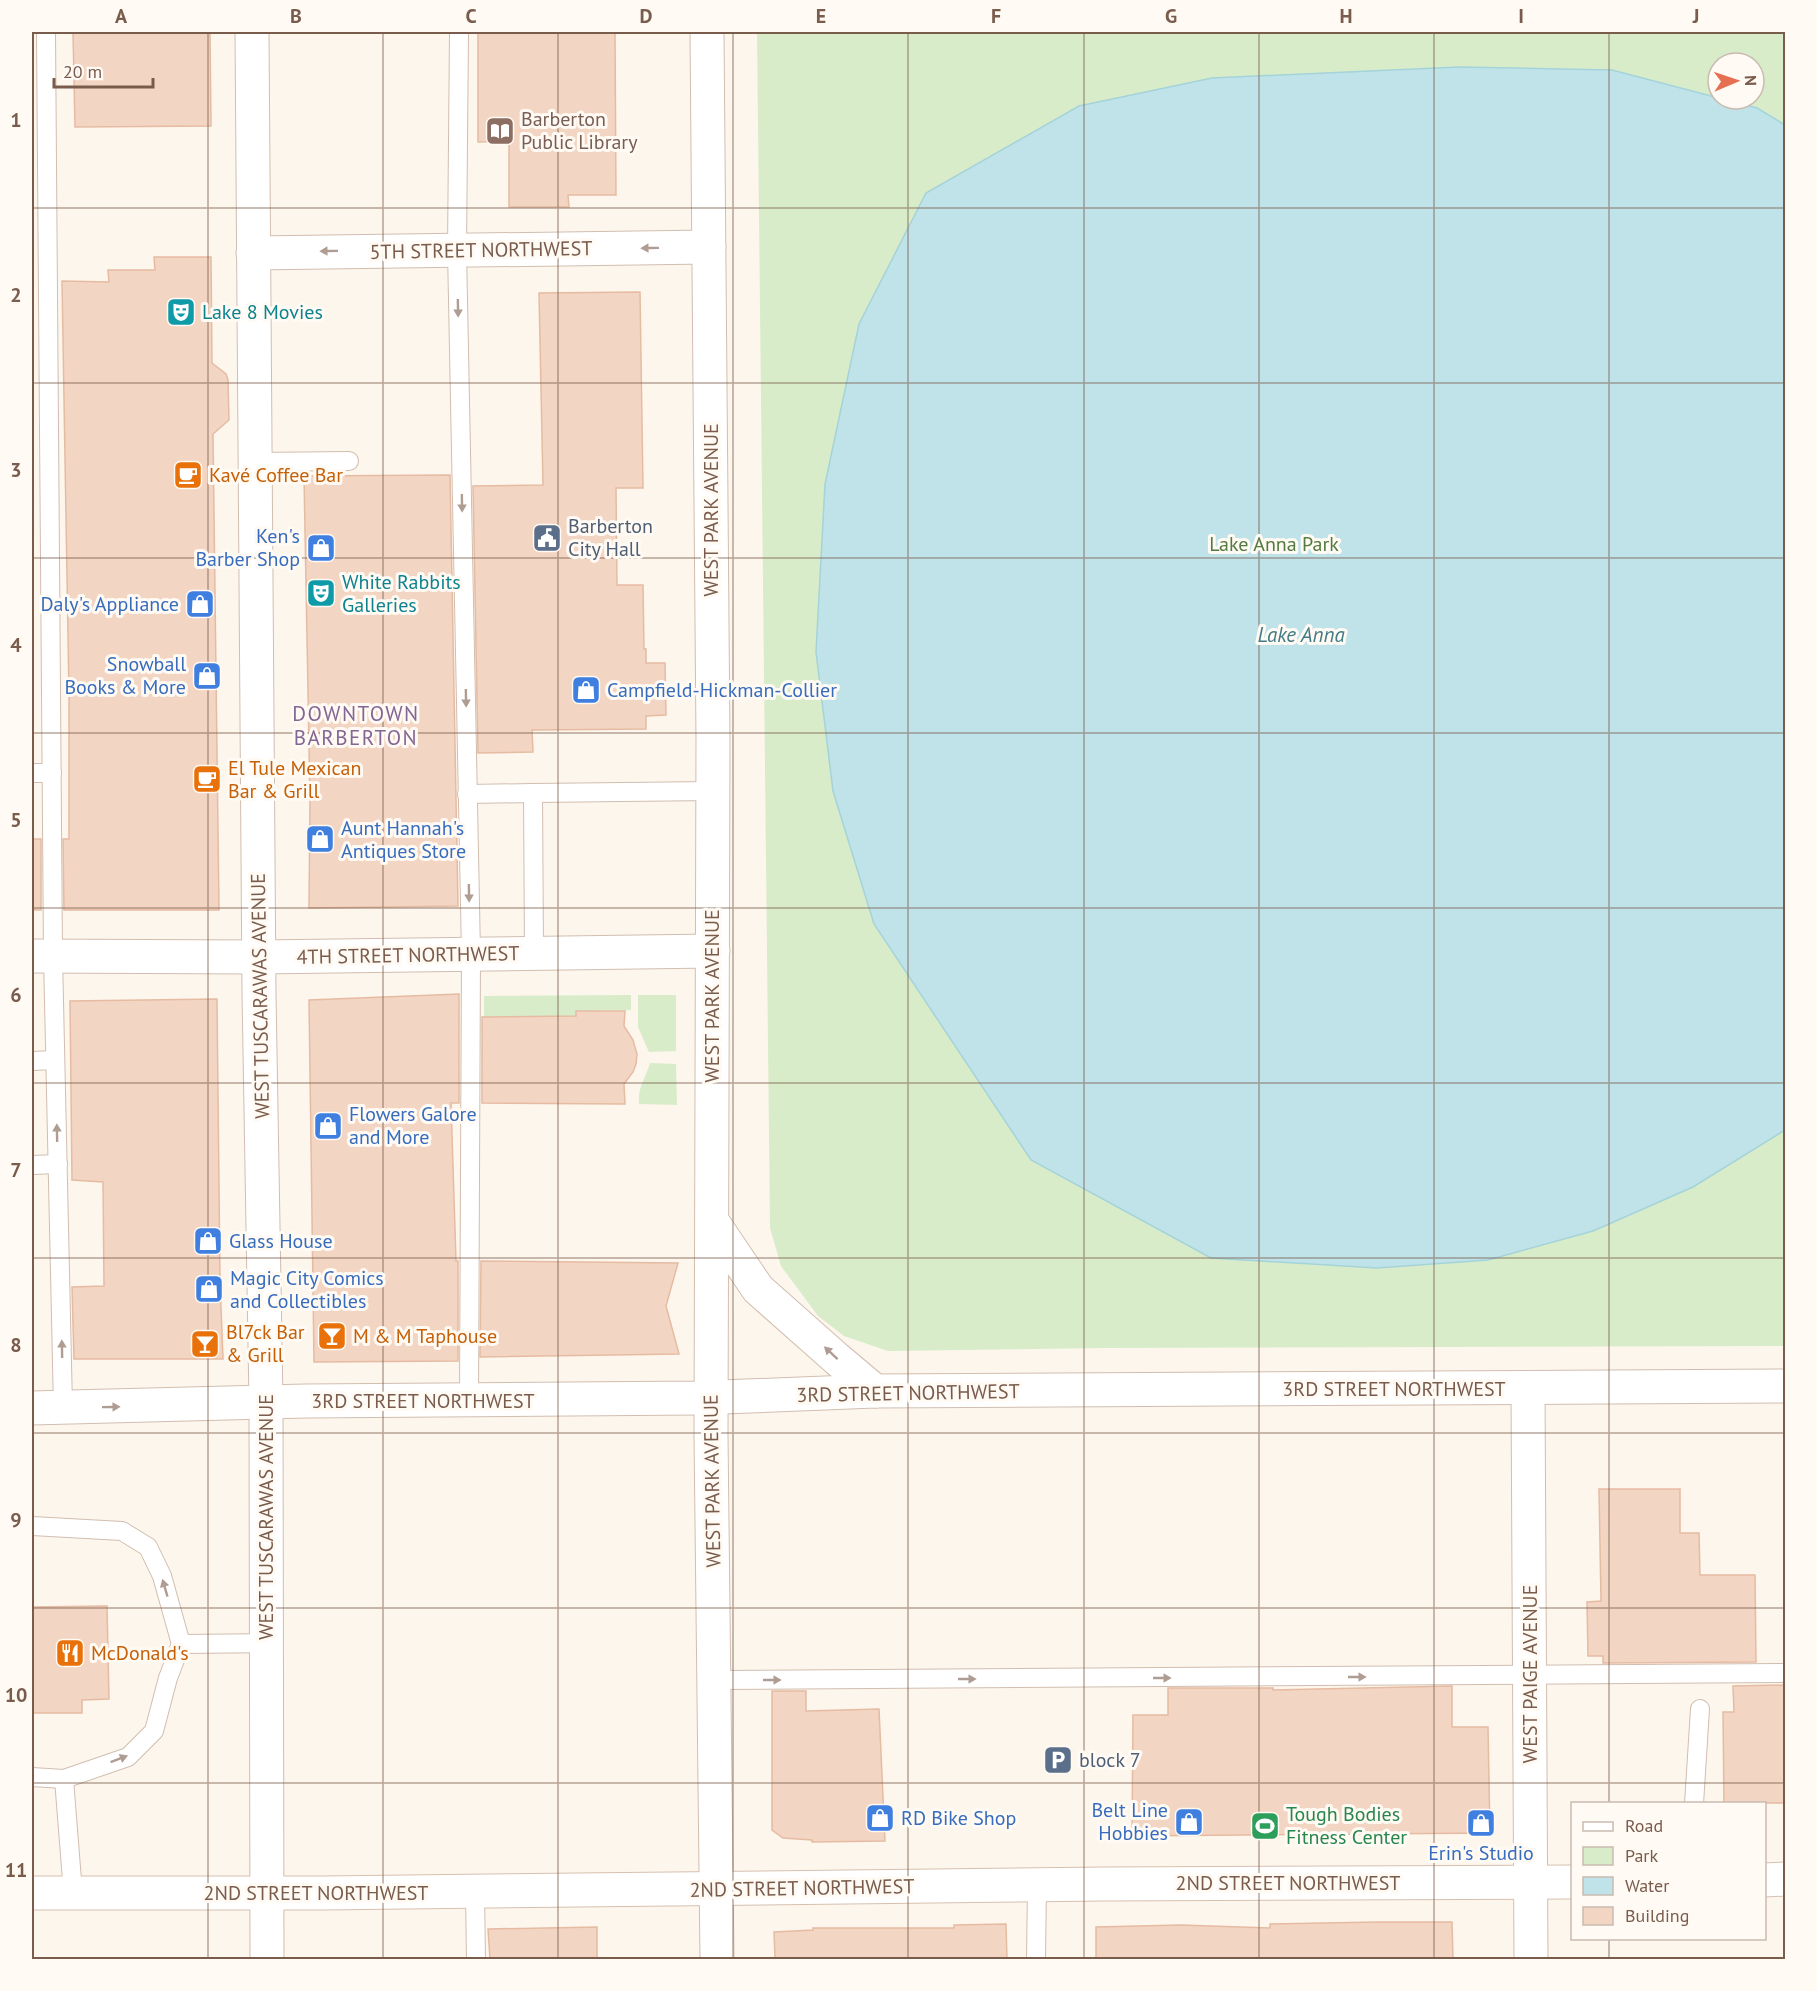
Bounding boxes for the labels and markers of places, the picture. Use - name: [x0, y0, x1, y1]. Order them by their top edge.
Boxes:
- place label: Barberton Public Library: [521, 106, 638, 155]
- library icon: Barberton Public Library: [484, 115, 516, 147]
- theatre icon: Lake 8 Movies: [165, 296, 197, 328]
- place label: Lake 8 Movies: [202, 299, 323, 325]
- cafe icon: Kavé Coffee Bar: [172, 459, 204, 491]
- place label: Kavé Coffee Bar: [209, 462, 343, 488]
- place label: Barberton City Hall: [568, 513, 653, 562]
- public building icon: Barberton City Hall: [531, 522, 563, 554]
- place label: Ken's Barber Shop: [195, 523, 300, 572]
- shop icon: Ken's Barber Shop: [305, 532, 337, 564]
- place label: White Rabbits Galleries: [342, 569, 461, 618]
- theatre icon: White Rabbits Galleries: [305, 577, 337, 609]
- shop icon: Daly's Appliance: [184, 588, 216, 620]
- place label: Daly's Appliance: [40, 591, 179, 617]
- place label: Snowball Books & More: [64, 651, 186, 700]
- shop icon: Snowball Books & More: [191, 660, 223, 692]
- shop icon: Campfield-Hickman-Collier: [570, 674, 602, 706]
- place label: Campfield-Hickman-Collier: [607, 677, 837, 703]
- place label: El Tule Mexican Bar & Grill: [228, 755, 361, 804]
- cafe icon: El Tule Mexican Bar & Grill: [191, 763, 223, 795]
- place label: Aunt Hannah's Antiques Store: [341, 815, 466, 864]
- shop icon: Aunt Hannah's Antiques Store: [304, 823, 336, 855]
- place label: Flowers Galore and More: [349, 1101, 477, 1150]
- shop icon: Flowers Galore and More: [312, 1110, 344, 1142]
- shop icon: Glass House: [192, 1225, 224, 1257]
- place label: Glass House: [229, 1228, 333, 1254]
- place label: Magic City Comics and Collectibles: [230, 1265, 384, 1314]
- shop icon: Magic City Comics and Collectibles: [193, 1273, 225, 1305]
- place label: Bl7ck Bar & Grill: [226, 1319, 305, 1368]
- bar icon: M & M Taphouse: [316, 1320, 348, 1352]
- place label: M & M Taphouse: [353, 1323, 497, 1349]
- bar icon: Bl7ck Bar & Grill: [189, 1328, 221, 1360]
- restaurant icon: McDonald's: [54, 1637, 86, 1669]
- place label: McDonald's: [91, 1640, 189, 1666]
- parking icon: block 7: [1042, 1744, 1074, 1776]
- place label: block 7: [1079, 1747, 1141, 1773]
- place label: Belt Line Hobbies: [1091, 1797, 1168, 1846]
- place label: Tough Bodies Fitness Center: [1286, 1801, 1407, 1850]
- shop icon: RD Bike Shop: [864, 1802, 896, 1834]
- place label: RD Bike Shop: [901, 1805, 1016, 1831]
- shop icon: Belt Line Hobbies: [1173, 1806, 1205, 1838]
- shop icon: Erin's Studio: [1465, 1807, 1497, 1839]
- sports icon: Tough Bodies Fitness Center: [1249, 1810, 1281, 1842]
- place label: Erin's Studio: [1428, 1840, 1534, 1866]

